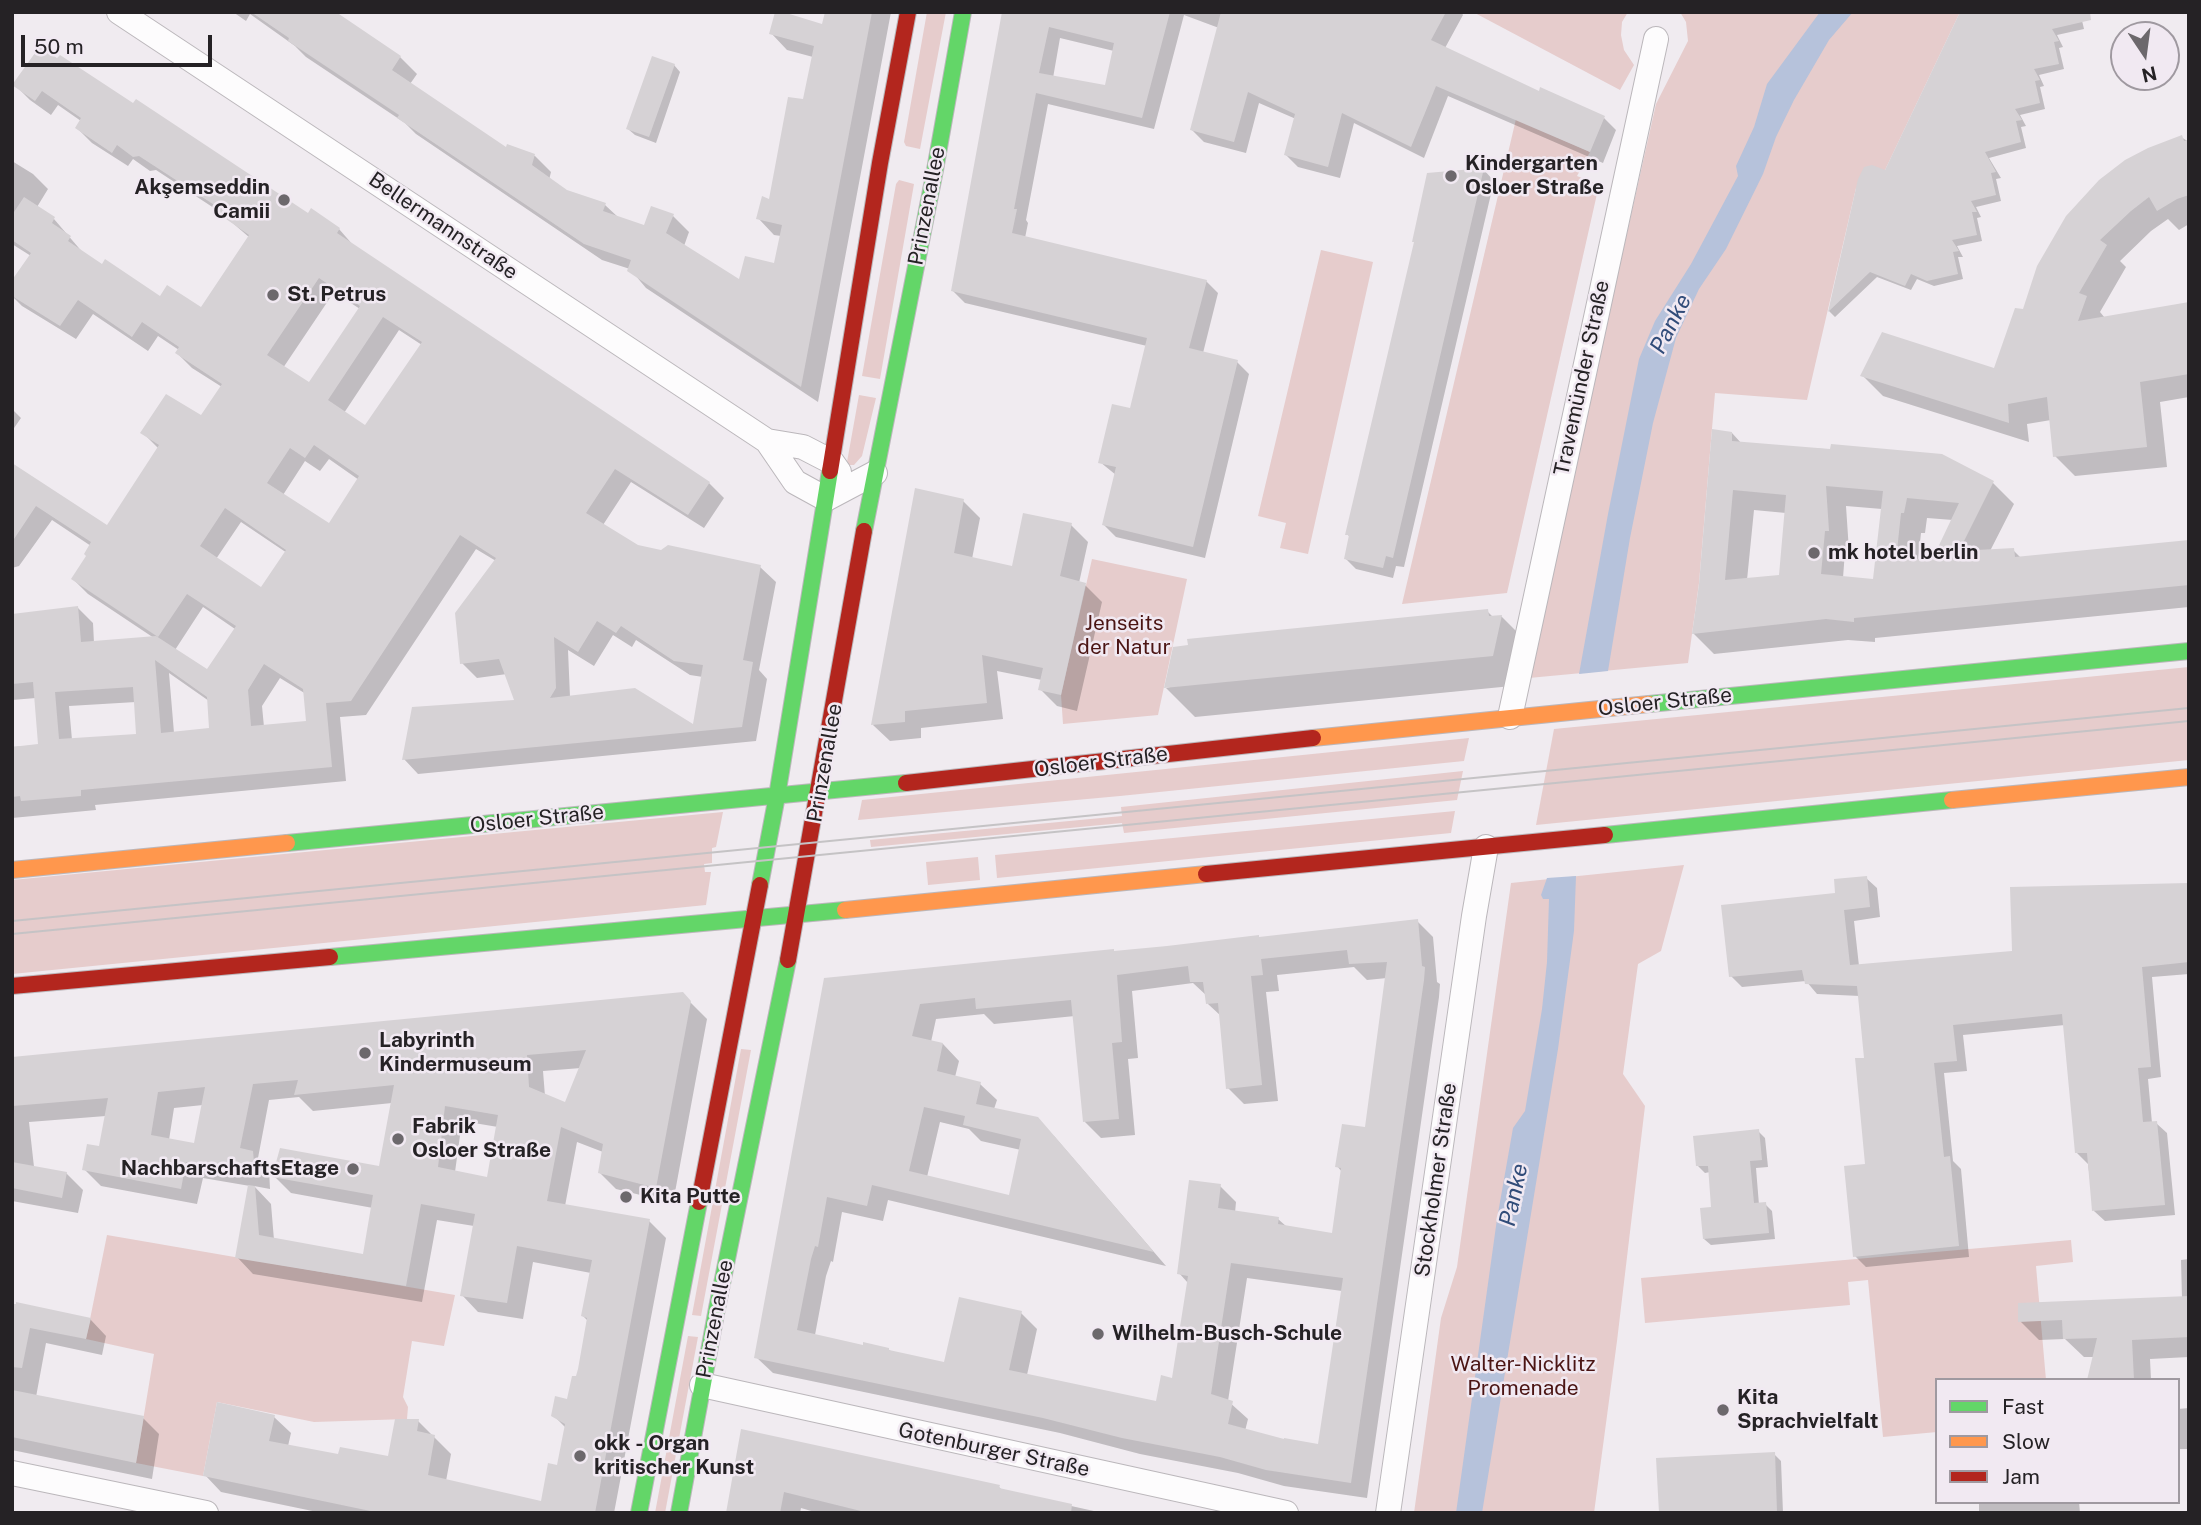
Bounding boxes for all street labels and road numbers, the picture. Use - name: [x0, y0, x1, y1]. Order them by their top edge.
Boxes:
- street label: Prinzenallee: [903, 145, 951, 267]
- street label: Bellermannstraße: [364, 167, 522, 285]
- street label: Travemünder Straße: [1549, 278, 1615, 478]
- street label: Osloer Straße: [1597, 682, 1733, 722]
- street label: Prinzenallee: [802, 702, 848, 824]
- street label: Osloer Straße: [1033, 741, 1169, 783]
- street label: Osloer Straße: [469, 799, 605, 839]
- street label: Stockholmer Straße: [1410, 1081, 1462, 1279]
- street label: Prinzenallee: [691, 1258, 739, 1380]
- street label: Gotenburger Straße: [896, 1417, 1092, 1483]

